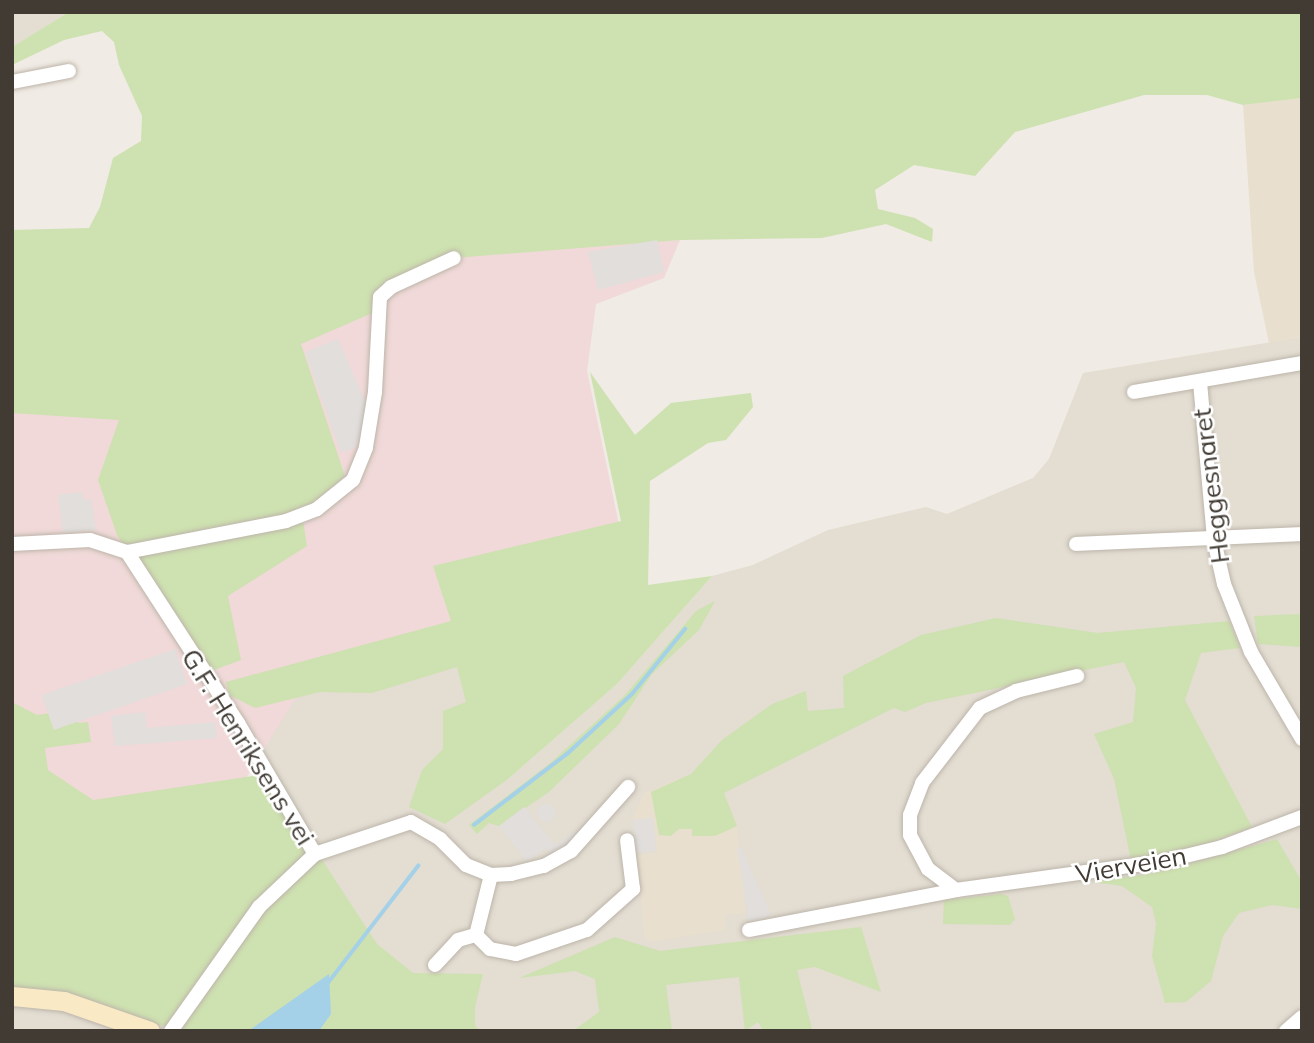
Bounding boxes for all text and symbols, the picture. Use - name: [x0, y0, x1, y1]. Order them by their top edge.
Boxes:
- street label: Heggesnaret: [1186, 407, 1236, 565]
- street label: G.F. Henriksens vei: [175, 643, 321, 851]
- street label: Vierveien: [1073, 840, 1189, 890]

